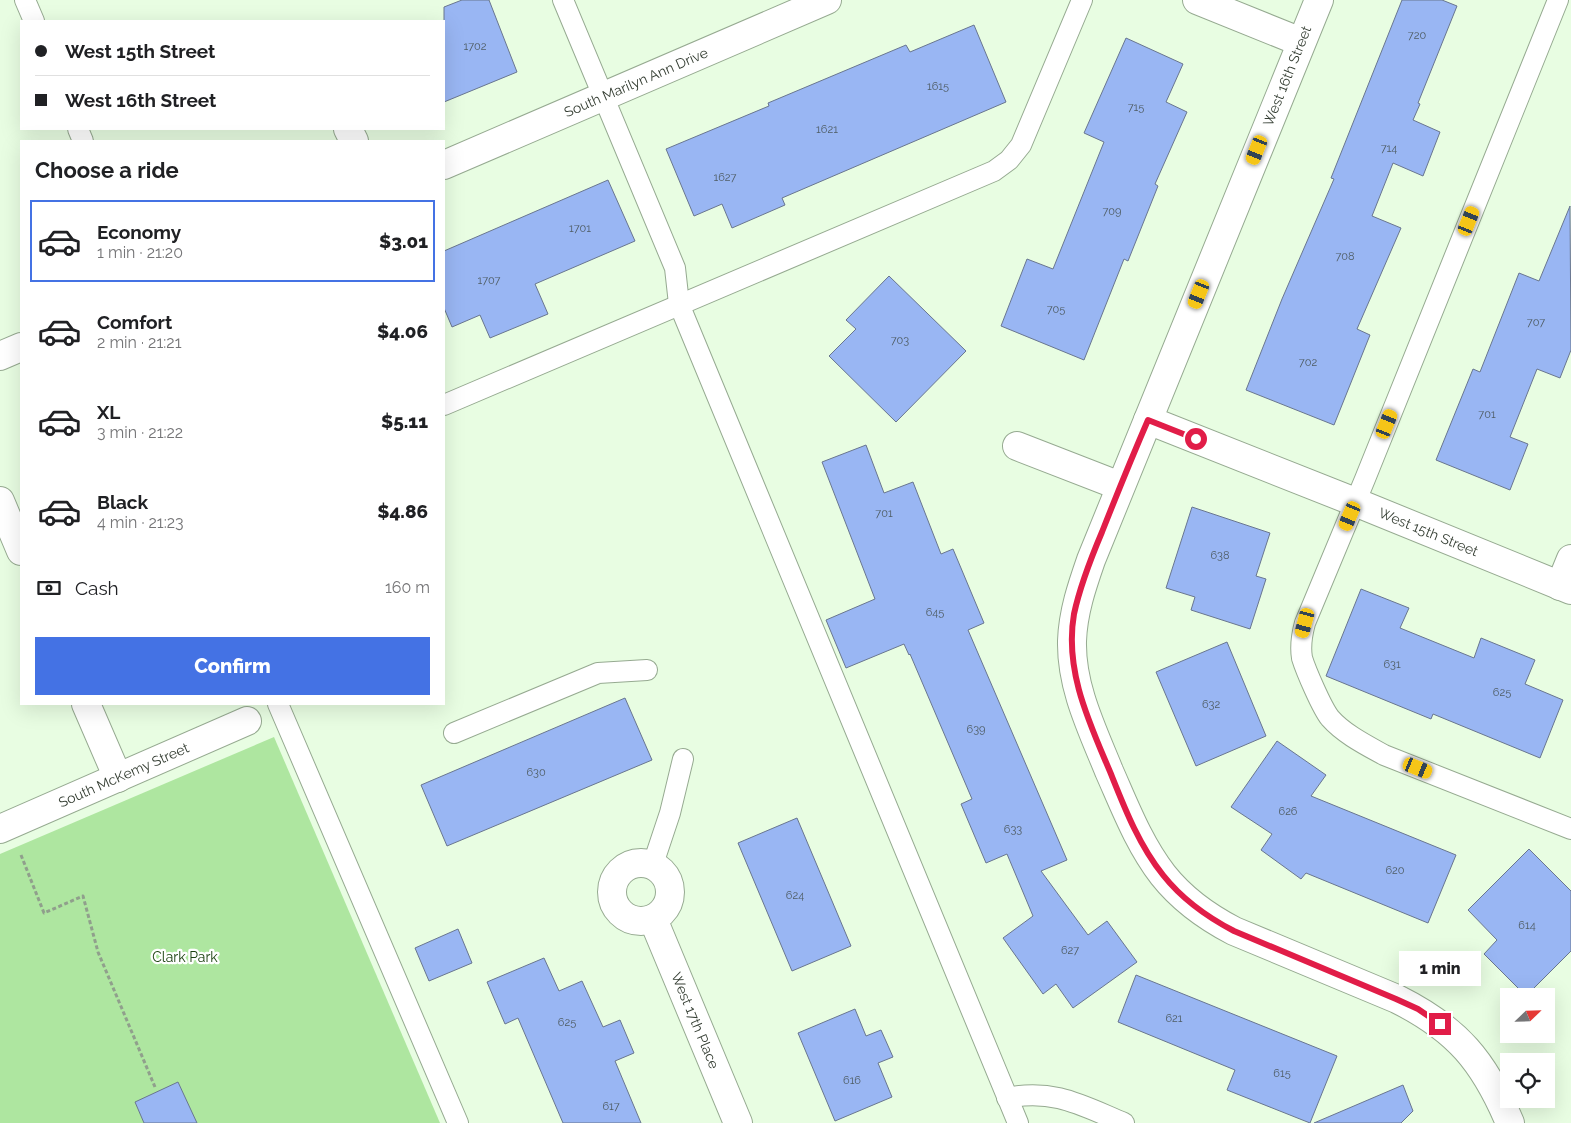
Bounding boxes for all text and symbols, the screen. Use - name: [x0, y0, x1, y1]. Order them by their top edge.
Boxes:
- street label: West 16th Street: [1260, 23, 1315, 128]
- house number: 720: [1408, 29, 1426, 42]
- text: West 15th Street: [65, 40, 215, 62]
- house number: 1702: [464, 40, 487, 53]
- street label: South Marilyn Ann Drive: [562, 44, 710, 120]
- house number: 1615: [927, 80, 949, 93]
- text: West 16th Street: [65, 89, 216, 111]
- house number: 715: [1128, 101, 1144, 114]
- house number: 1621: [816, 123, 838, 136]
- car: [1244, 133, 1269, 167]
- house number: 714: [1381, 142, 1397, 155]
- text: Choose a ride: [35, 157, 179, 183]
- house number: 1627: [714, 171, 737, 184]
- car: [1456, 204, 1481, 238]
- house number: 709: [1102, 205, 1122, 218]
- icon: car: [37, 219, 82, 264]
- text: Economy: [97, 221, 181, 243]
- house number: 1701: [569, 222, 591, 235]
- text: $3.01: [379, 230, 428, 252]
- text: 1 min · 21:20: [97, 243, 183, 262]
- house number: 708: [1335, 250, 1355, 263]
- house number: 1707: [477, 274, 501, 287]
- car: [1186, 277, 1211, 311]
- house number: 705: [1047, 303, 1065, 316]
- icon: car: [37, 309, 82, 354]
- text: Comfort: [97, 311, 172, 333]
- house number: 707: [1527, 316, 1545, 329]
- text: $4.06: [377, 320, 428, 342]
- text: 2 min · 21:21: [97, 333, 182, 352]
- house number: 703: [891, 334, 909, 347]
- house number: 702: [1299, 356, 1317, 369]
- icon: car: [37, 399, 82, 444]
- text: XL: [97, 401, 120, 423]
- car: [1374, 407, 1399, 441]
- house number: 701: [1478, 408, 1496, 421]
- text: $5.11: [381, 410, 428, 432]
- text: 3 min · 21:22: [97, 423, 183, 442]
- route start: [1185, 428, 1207, 450]
- icon: car: [37, 489, 82, 534]
- text: Black: [97, 491, 148, 513]
- car: [1337, 499, 1362, 533]
- text: $4.86: [377, 500, 428, 522]
- street label: West 15th Street: [1376, 505, 1481, 559]
- house number: 701: [875, 507, 893, 520]
- text: 4 min · 21:23: [97, 513, 184, 532]
- house number: 638: [1210, 549, 1230, 562]
- icon: cash: [35, 574, 63, 602]
- text: Cash: [75, 577, 119, 599]
- text: 160 m: [385, 578, 430, 597]
- house number: 645: [926, 606, 944, 619]
- car: [1293, 607, 1316, 639]
- button: Confirm: [35, 637, 430, 695]
- house number: 631: [1383, 658, 1401, 671]
- house number: 625: [1493, 686, 1511, 699]
- house number: 632: [1202, 698, 1220, 711]
- house number: 639: [967, 723, 985, 736]
- street label: South McKemy Street: [56, 739, 192, 810]
- car: [1401, 755, 1434, 781]
- house number: 630: [526, 766, 546, 779]
- house number: 626: [1279, 805, 1298, 818]
- house number: 633: [1004, 823, 1022, 836]
- house number: 620: [1385, 864, 1405, 877]
- house number: 624: [786, 889, 804, 902]
- house number: 614: [1518, 919, 1536, 932]
- house number: 627: [1061, 944, 1079, 957]
- park label: Clark Park: [152, 949, 218, 965]
- callout: 1 min: [1399, 952, 1481, 986]
- text: 1 min: [1419, 959, 1461, 978]
- street label: West 17th Place: [668, 970, 722, 1071]
- north arrow: [1500, 988, 1555, 1042]
- map controls: [1500, 988, 1555, 1108]
- house number: 621: [1165, 1012, 1183, 1025]
- route end: [1429, 1013, 1451, 1035]
- house number: 625: [558, 1016, 576, 1029]
- button: locate: [1500, 1053, 1555, 1108]
- house number: 615: [1273, 1067, 1291, 1080]
- house number: 616: [843, 1074, 861, 1087]
- house number: 617: [602, 1100, 620, 1113]

